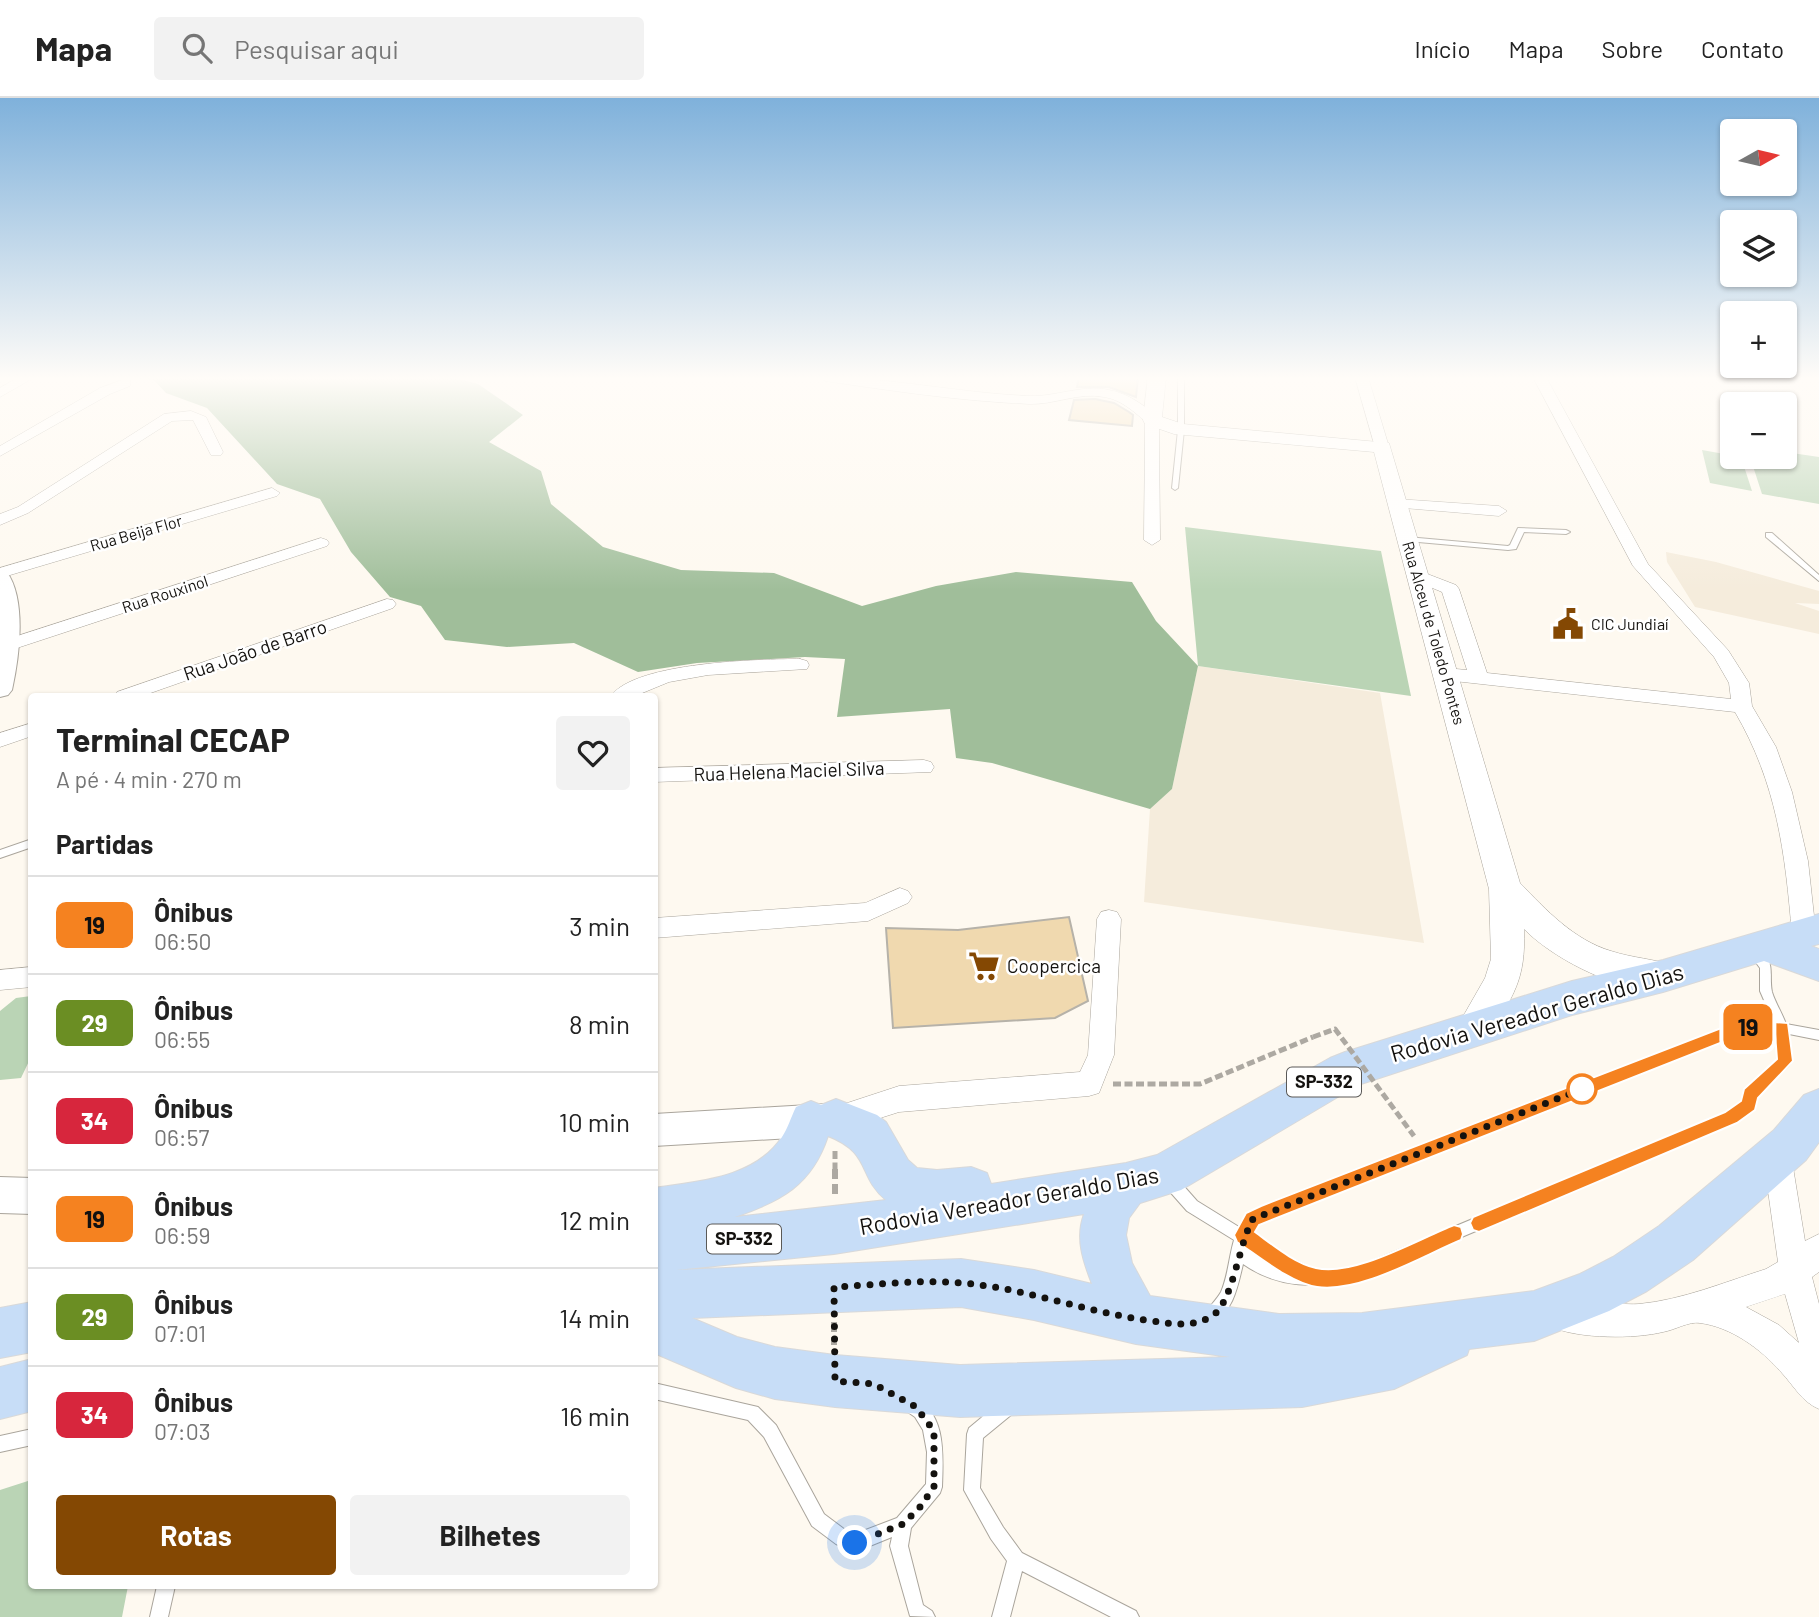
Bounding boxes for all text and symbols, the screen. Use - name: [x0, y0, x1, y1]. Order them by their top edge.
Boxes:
- search box: [154, 17, 644, 80]
- text: Mapa: [35, 28, 112, 68]
- icon: search: [178, 29, 216, 67]
- text: Pesquisar aqui: [234, 33, 399, 64]
- text: Início: [1415, 34, 1471, 63]
- text: Mapa: [1509, 34, 1563, 63]
- text: Sobre: [1601, 34, 1663, 63]
- text: Contato: [1701, 34, 1784, 63]
- north arrow: [1720, 119, 1797, 196]
- map controls: [1720, 119, 1797, 469]
- button: layers: [1720, 210, 1797, 287]
- button: +: [1720, 301, 1797, 378]
- button: −: [1720, 392, 1797, 469]
- street label: Rua Beija Flor: [88, 510, 184, 555]
- street label: Rua Alceu de Toledo Pontes: [1399, 539, 1470, 727]
- street label: Rua Rouxinol: [119, 571, 210, 616]
- public building icon: CIC Jundiaí: [1551, 607, 1585, 641]
- street label: Rua João de Barro: [180, 614, 330, 685]
- place label: CIC Jundiaí: [1591, 614, 1669, 633]
- button: heart: [556, 716, 630, 790]
- text: Terminal CECAP: [56, 719, 290, 759]
- street label: Rua Helena Maciel Silva: [693, 756, 885, 785]
- text: A pé · 4 min · 270 m: [56, 765, 242, 793]
- text: Partidas: [56, 828, 153, 859]
- text: Ônibus: [154, 896, 233, 927]
- text: 19: [84, 910, 105, 939]
- text: 3 min: [569, 910, 630, 941]
- text: 06:50: [154, 927, 211, 955]
- supermarket icon: Coopercica: [967, 949, 1001, 983]
- place label: Coopercica: [1007, 954, 1101, 977]
- street label: Rodovia Vereador Geraldo Dias: [1387, 957, 1686, 1067]
- text: Ônibus: [154, 994, 233, 1025]
- line badge: 19: [1716, 1004, 1780, 1050]
- text: 29: [81, 1008, 108, 1037]
- text: 8 min: [569, 1008, 630, 1039]
- text: 19: [1737, 1012, 1759, 1041]
- text: 06:55: [154, 1025, 210, 1053]
- road number: SP-332: [1287, 1068, 1361, 1097]
- unlabelled marker: [1567, 1074, 1597, 1104]
- text: Ônibus: [154, 1092, 233, 1123]
- text: 34: [81, 1106, 108, 1135]
- text: 10 min: [559, 1106, 630, 1137]
- text: 06:57: [154, 1123, 209, 1151]
- street label: Rodovia Vereador Geraldo Dias: [857, 1160, 1161, 1240]
- text: Ônibus: [154, 1190, 233, 1221]
- text: 19: [84, 1204, 105, 1233]
- text: 12 min: [560, 1204, 630, 1235]
- text: 06:59: [154, 1221, 210, 1249]
- road number: SP-332: [707, 1224, 781, 1254]
- text: Ônibus: [154, 1288, 233, 1319]
- text: 29: [81, 1302, 108, 1331]
- text: 14 min: [559, 1302, 630, 1333]
- text: 07:01: [154, 1319, 206, 1347]
- text: Ônibus: [154, 1386, 233, 1417]
- text: 34: [81, 1400, 108, 1429]
- text: 16 min: [560, 1400, 630, 1431]
- text: 07:03: [154, 1417, 211, 1445]
- button: Rotas: [56, 1495, 336, 1575]
- button: Bilhetes: [350, 1495, 630, 1575]
- your location: [837, 1525, 872, 1560]

